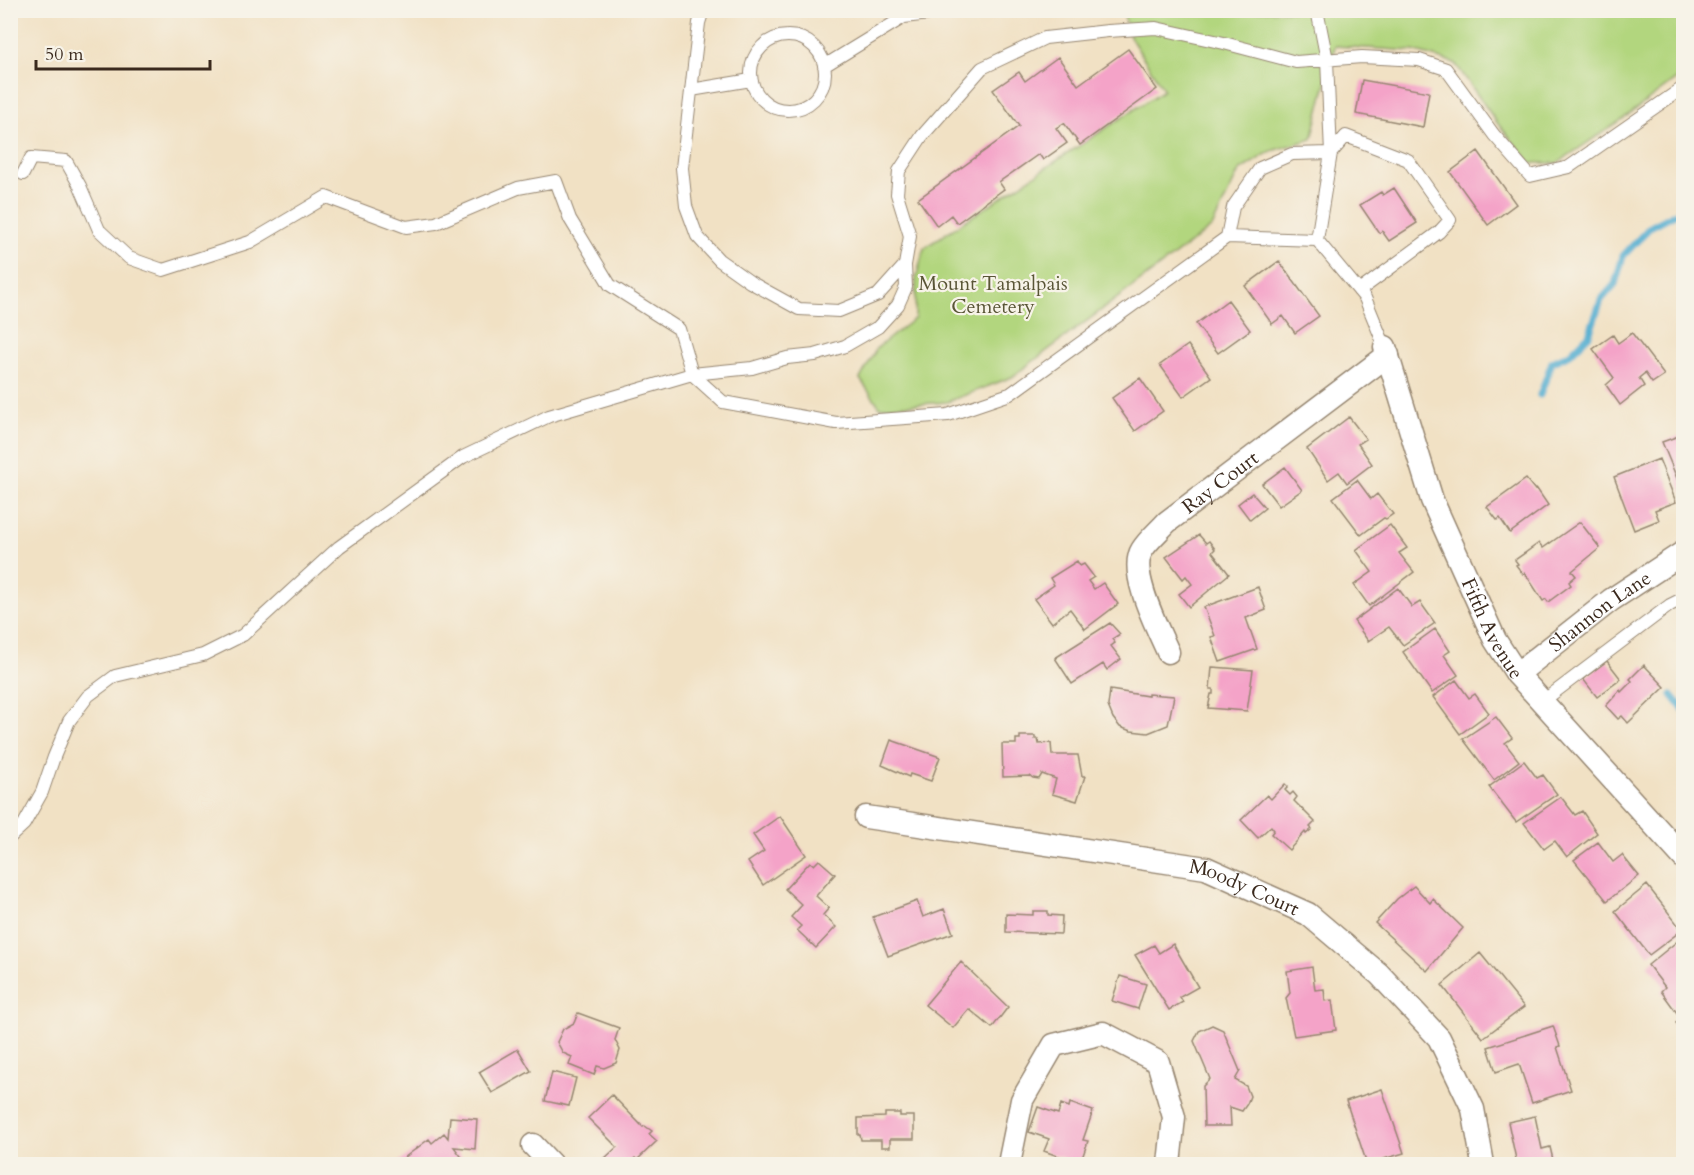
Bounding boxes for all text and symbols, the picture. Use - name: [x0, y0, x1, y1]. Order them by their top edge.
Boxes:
- scale bar: [36, 33, 210, 71]
- text: 50 m: [45, 42, 84, 67]
- park label: Mount Tamalpais Cemetery: [918, 270, 1068, 320]
- street label: Ray Court: [1176, 444, 1264, 520]
- street label: Shannon Lane: [1543, 564, 1656, 658]
- street label: Fifth Avenue: [1455, 574, 1530, 684]
- street label: Moody Court: [1187, 853, 1304, 923]

